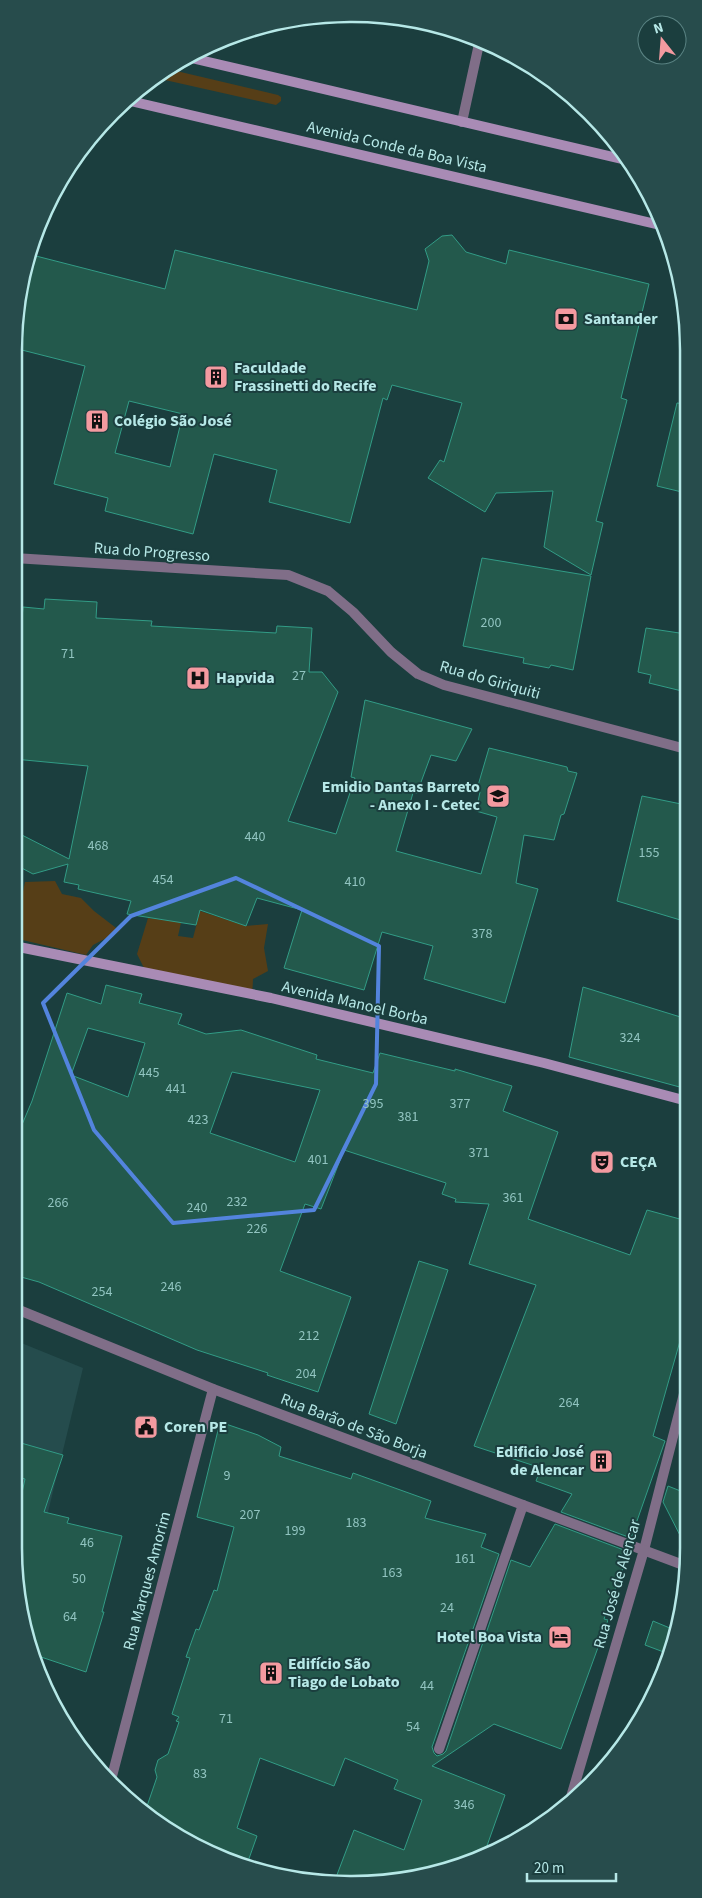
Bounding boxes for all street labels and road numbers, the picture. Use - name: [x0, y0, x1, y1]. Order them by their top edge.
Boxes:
- street label: Avenida Conde da Boa Vista: [305, 116, 489, 178]
- street label: Rua do Progresso: [93, 537, 211, 567]
- street label: Rua do Giriquiti: [437, 655, 543, 705]
- street label: Avenida Manoel Borba: [280, 975, 430, 1031]
- street label: Rua Barão de São Borja: [277, 1388, 431, 1464]
- street label: Rua Marques Amorim: [118, 1509, 176, 1653]
- street label: Rua José de Alencar: [588, 1516, 646, 1651]

